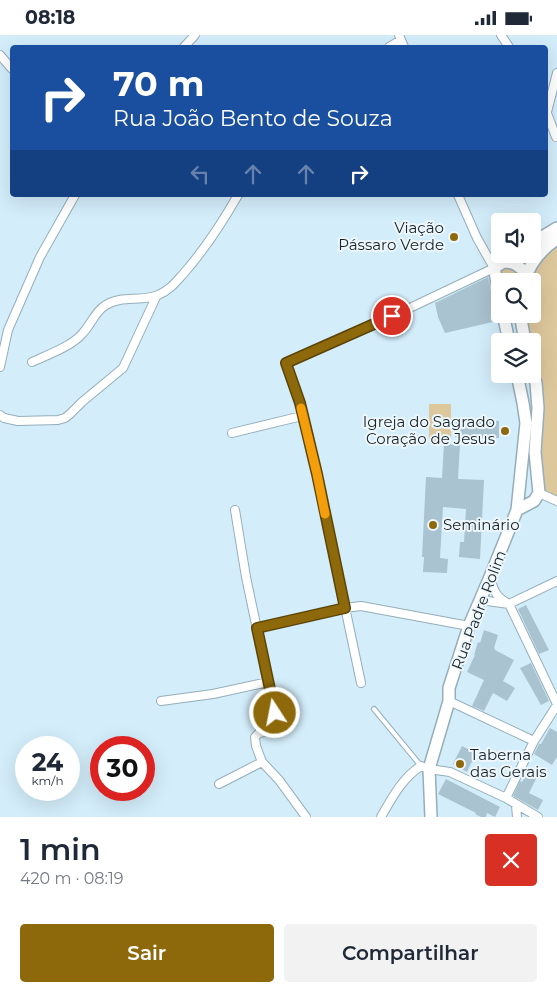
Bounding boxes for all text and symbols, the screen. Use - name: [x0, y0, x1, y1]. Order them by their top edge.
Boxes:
- text: 08:18: [25, 6, 75, 29]
- text: 70 m: [113, 62, 204, 105]
- icon: right: [30, 65, 95, 130]
- text: Rua João Bento de Souza: [113, 105, 393, 132]
- icon: left: [186, 160, 214, 188]
- icon: ahead: [239, 160, 267, 188]
- icon: ahead: [292, 160, 320, 188]
- icon: right: [345, 160, 373, 188]
- map controls: [491, 213, 541, 383]
- button: sound: [491, 213, 541, 263]
- place label: Viação Pássaro Verde: [338, 218, 444, 254]
- marker: Viação Pássaro Verde: [448, 231, 460, 243]
- button: search: [491, 273, 541, 323]
- pin: [371, 295, 413, 337]
- icon: arrive: [378, 302, 406, 330]
- button: layers: [491, 333, 541, 383]
- place label: Igreja do Sagrado Coração de Jesus: [363, 412, 495, 448]
- marker: Igreja do Sagrado Coração de Jesus: [499, 425, 511, 437]
- place label: Seminário: [443, 515, 520, 534]
- marker: Seminário: [427, 519, 439, 531]
- street label: Rua Padre Rolim: [447, 547, 510, 672]
- position arrow: [248, 686, 300, 738]
- speed limit sign: 30: [90, 736, 155, 801]
- place label: Taberna das Gerais: [470, 745, 547, 781]
- text: 24: [32, 747, 63, 777]
- marker: Taberna das Gerais: [454, 758, 466, 770]
- text: km/h: [31, 773, 64, 788]
- text: 1 min: [20, 831, 101, 868]
- button: close: [485, 834, 537, 886]
- text: 420 m · 08:19: [20, 869, 123, 888]
- button: Sair: [20, 924, 274, 982]
- button: Compartilhar: [284, 924, 537, 982]

